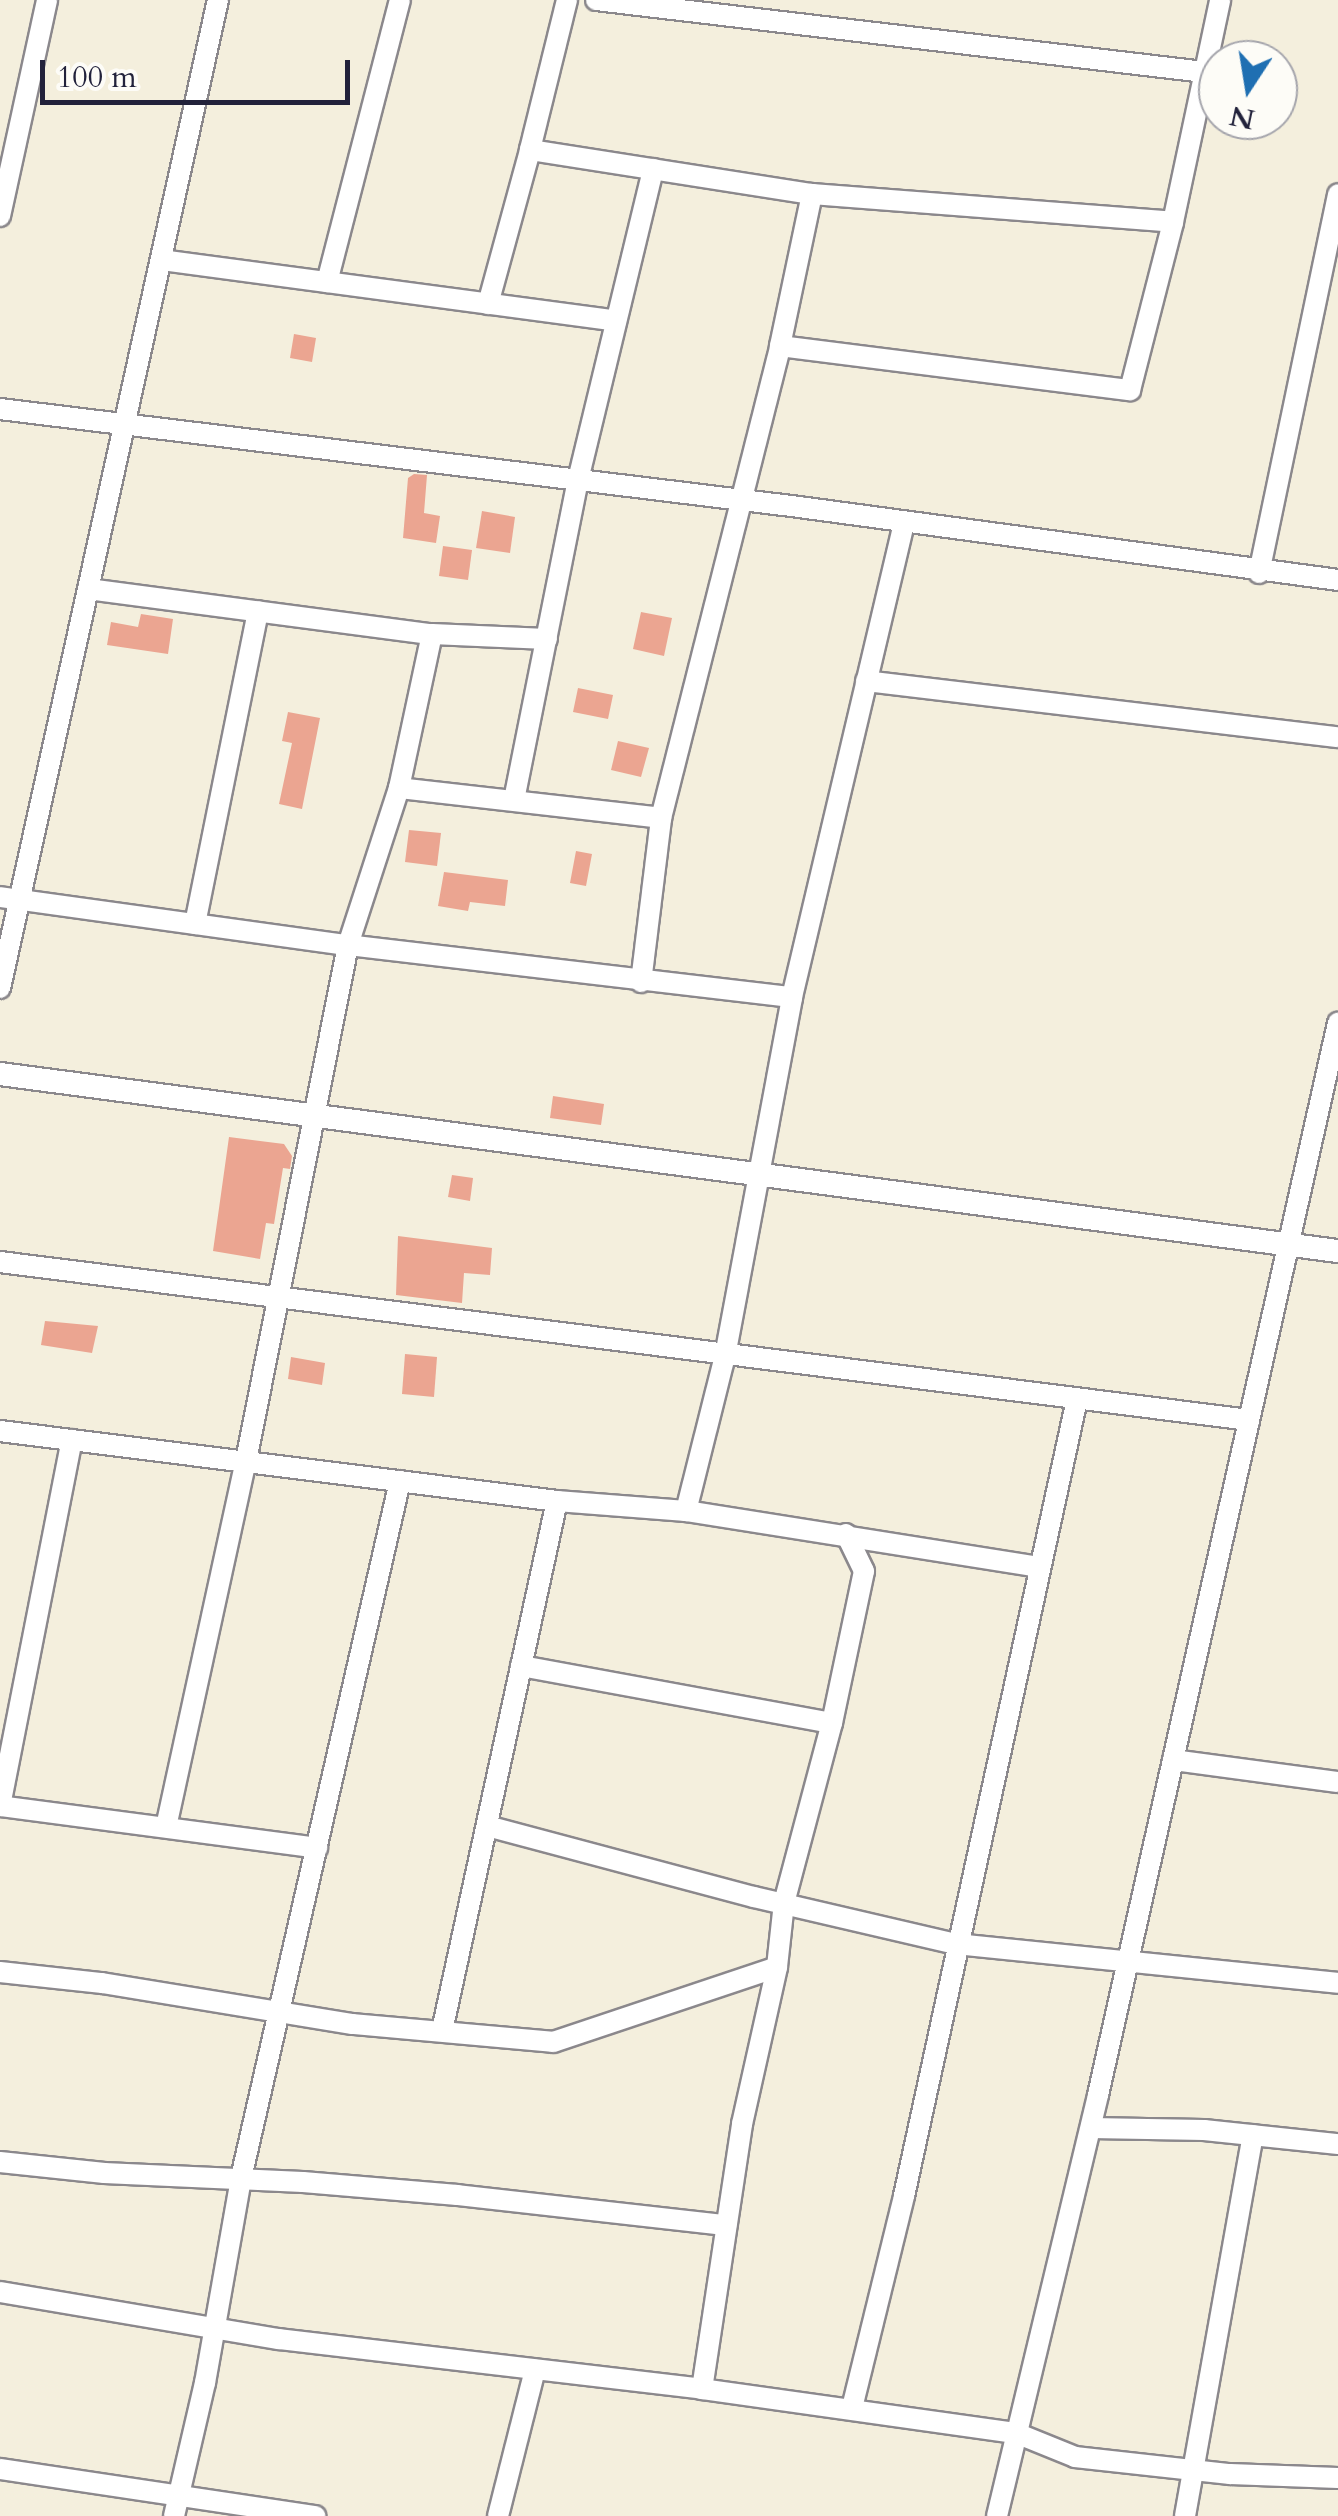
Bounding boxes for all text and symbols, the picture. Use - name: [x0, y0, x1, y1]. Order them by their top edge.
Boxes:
- scale bar: [45, 40, 355, 102]
- north arrow: [1198, 40, 1298, 140]
- text: 100 m: [57, 57, 137, 98]
- text: N: [1226, 96, 1258, 139]

